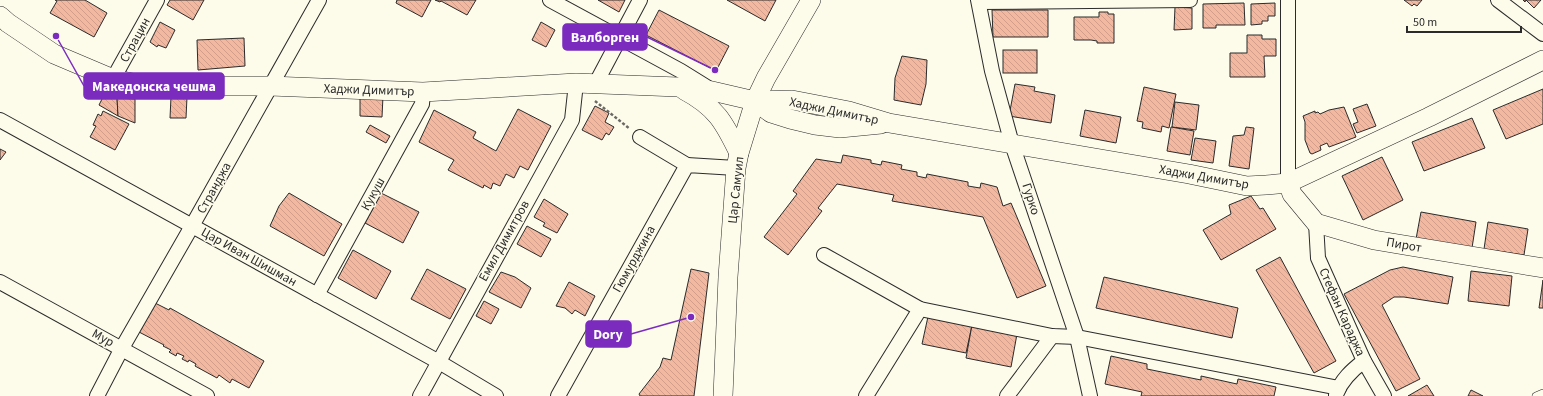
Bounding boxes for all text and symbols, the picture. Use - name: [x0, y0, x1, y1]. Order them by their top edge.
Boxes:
- scale bar: [1407, 8, 1521, 34]
- street label: Страцин: [115, 14, 155, 66]
- text: 50 m: [1413, 14, 1437, 31]
- callout: Валборген: [563, 24, 647, 50]
- text: Валборген: [571, 28, 639, 48]
- callout: Македонска чешма: [84, 73, 224, 99]
- text: Македонска чешма: [92, 77, 216, 97]
- street label: Хаджи Димитър: [323, 79, 415, 101]
- street label: Хаджи Димитър: [788, 93, 880, 129]
- street label: Цар Самуил: [724, 156, 748, 224]
- street label: Странджа: [192, 159, 236, 217]
- street label: Хаджи Димитър: [1158, 160, 1250, 194]
- street label: Кукуш: [357, 174, 389, 214]
- street label: Гурко: [1017, 181, 1045, 217]
- street label: Емил Димитров: [474, 197, 534, 285]
- street label: Гюмурджина: [608, 222, 660, 296]
- street label: Цар Иван Шишман: [198, 223, 300, 291]
- street label: Пирот: [1385, 233, 1423, 257]
- street label: Стефан Караджа: [1314, 265, 1370, 359]
- callout: Dory: [586, 321, 631, 347]
- street label: Мур: [89, 325, 117, 351]
- text: Dory: [593, 325, 624, 345]

